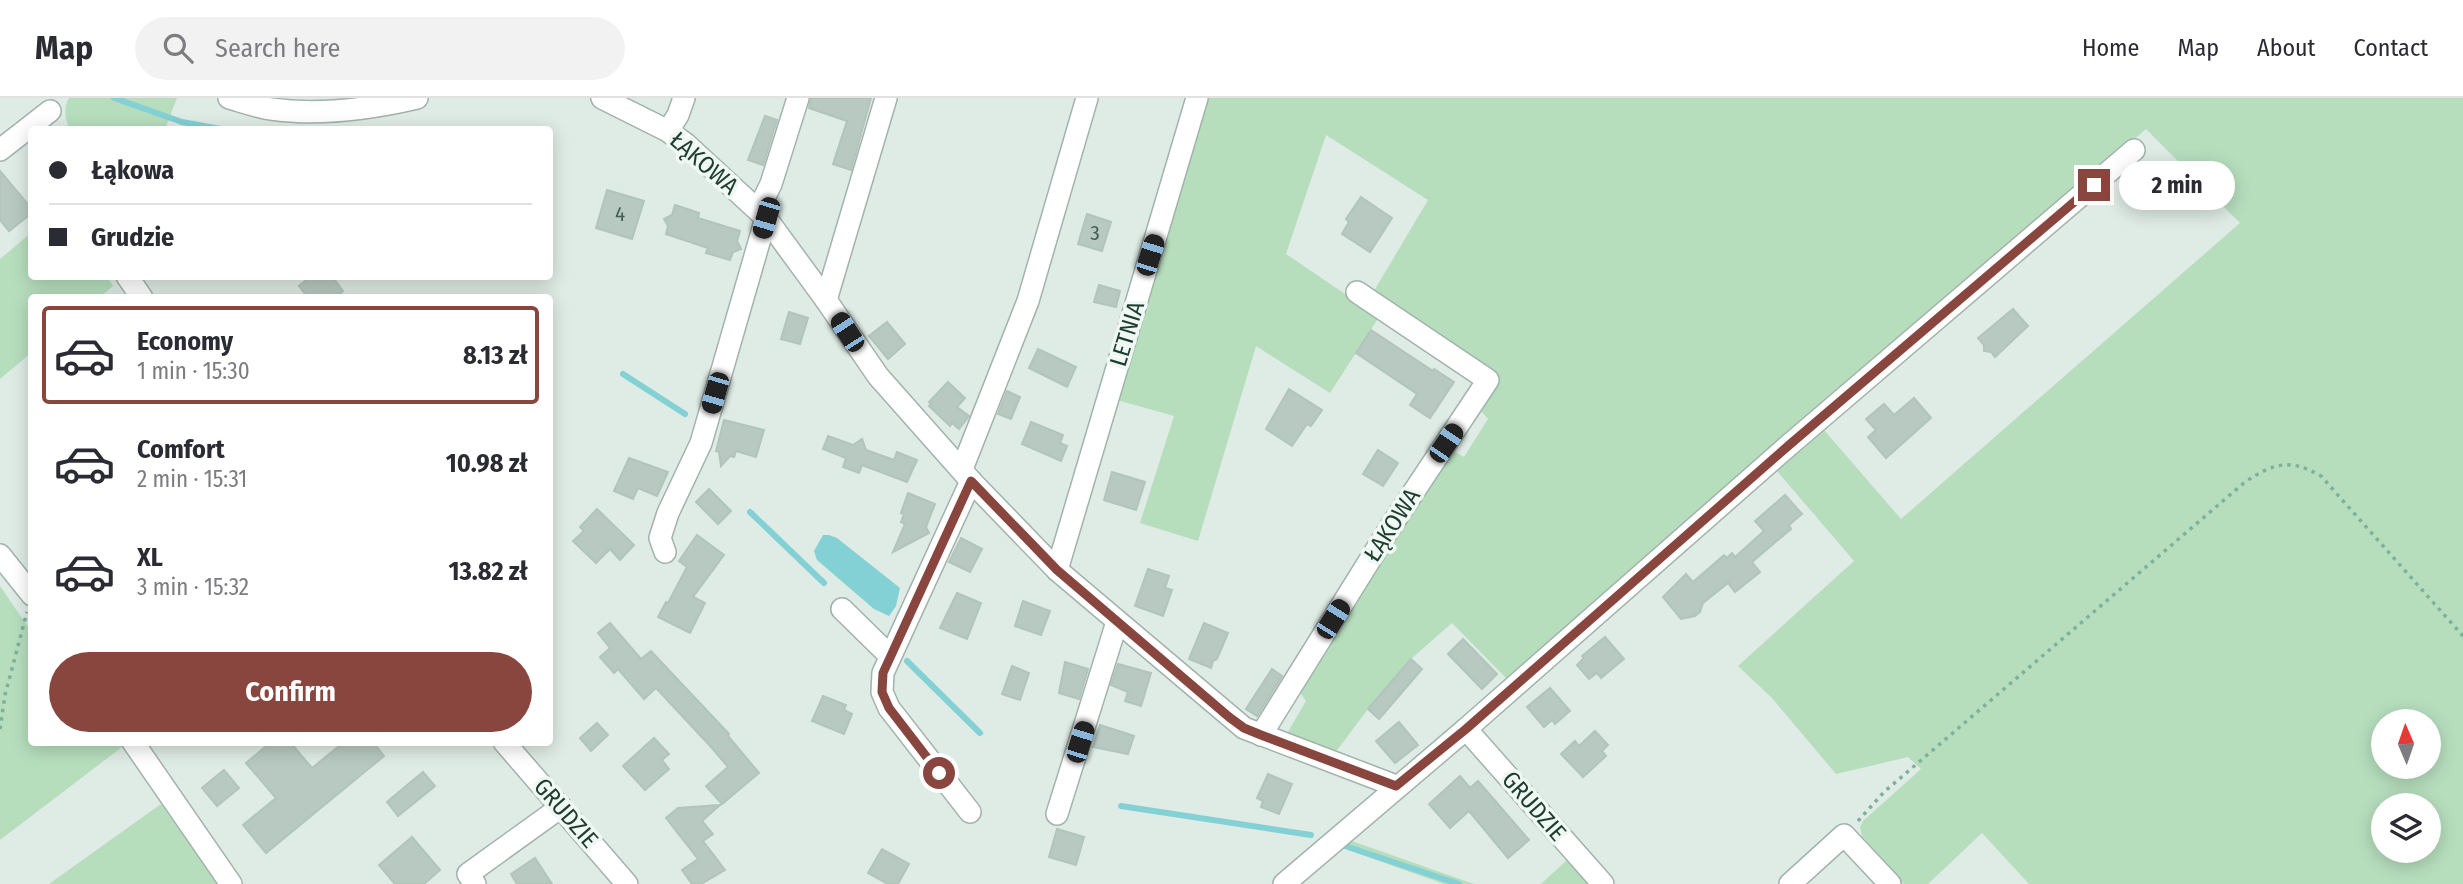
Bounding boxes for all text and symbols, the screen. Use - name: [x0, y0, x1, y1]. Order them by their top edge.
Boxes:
- search box: [135, 17, 625, 80]
- text: Map: [35, 28, 93, 68]
- icon: search: [159, 29, 197, 67]
- text: Search here: [215, 33, 340, 64]
- text: Home: [2082, 34, 2139, 62]
- text: Map: [2177, 34, 2219, 62]
- text: About: [2257, 34, 2315, 62]
- text: Contact: [2353, 34, 2428, 62]
- street label: ŁĄKOWA: [664, 126, 744, 201]
- text: Łąkowa: [91, 155, 174, 186]
- callout: 2 min: [2118, 160, 2234, 210]
- route end: [2078, 169, 2110, 201]
- text: 2 min: [2152, 171, 2203, 199]
- car: [751, 195, 782, 241]
- house number: 4: [615, 201, 625, 227]
- house number: 3: [1090, 220, 1100, 246]
- text: Grudzie: [91, 222, 174, 253]
- car: [1134, 232, 1167, 278]
- street label: LETNIA: [1104, 298, 1150, 370]
- car: [827, 309, 868, 355]
- icon: car: [53, 324, 116, 387]
- text: Economy: [137, 326, 233, 357]
- text: 8.13 zł: [463, 340, 528, 371]
- text: 1 min · 15:30: [137, 357, 250, 385]
- car: [700, 370, 731, 416]
- car: [1426, 420, 1467, 466]
- icon: car: [53, 432, 116, 495]
- text: Comfort: [137, 434, 225, 465]
- text: 10.98 zł: [446, 448, 528, 479]
- text: 2 min · 15:31: [137, 465, 247, 493]
- street label: ŁĄKOWA: [1358, 483, 1426, 567]
- icon: car: [53, 540, 116, 603]
- text: XL: [137, 542, 163, 573]
- text: 13.82 zł: [449, 556, 528, 587]
- text: 3 min · 15:32: [137, 573, 249, 601]
- car: [1313, 596, 1354, 642]
- button: Confirm: [49, 652, 532, 732]
- north arrow: [2371, 709, 2441, 779]
- map controls: [2371, 709, 2441, 863]
- car: [1064, 719, 1097, 765]
- route start: [923, 757, 955, 789]
- street label: GRUDZIE: [1496, 765, 1572, 847]
- street label: GRUDZIE: [528, 772, 604, 854]
- button: layers: [2371, 793, 2441, 863]

